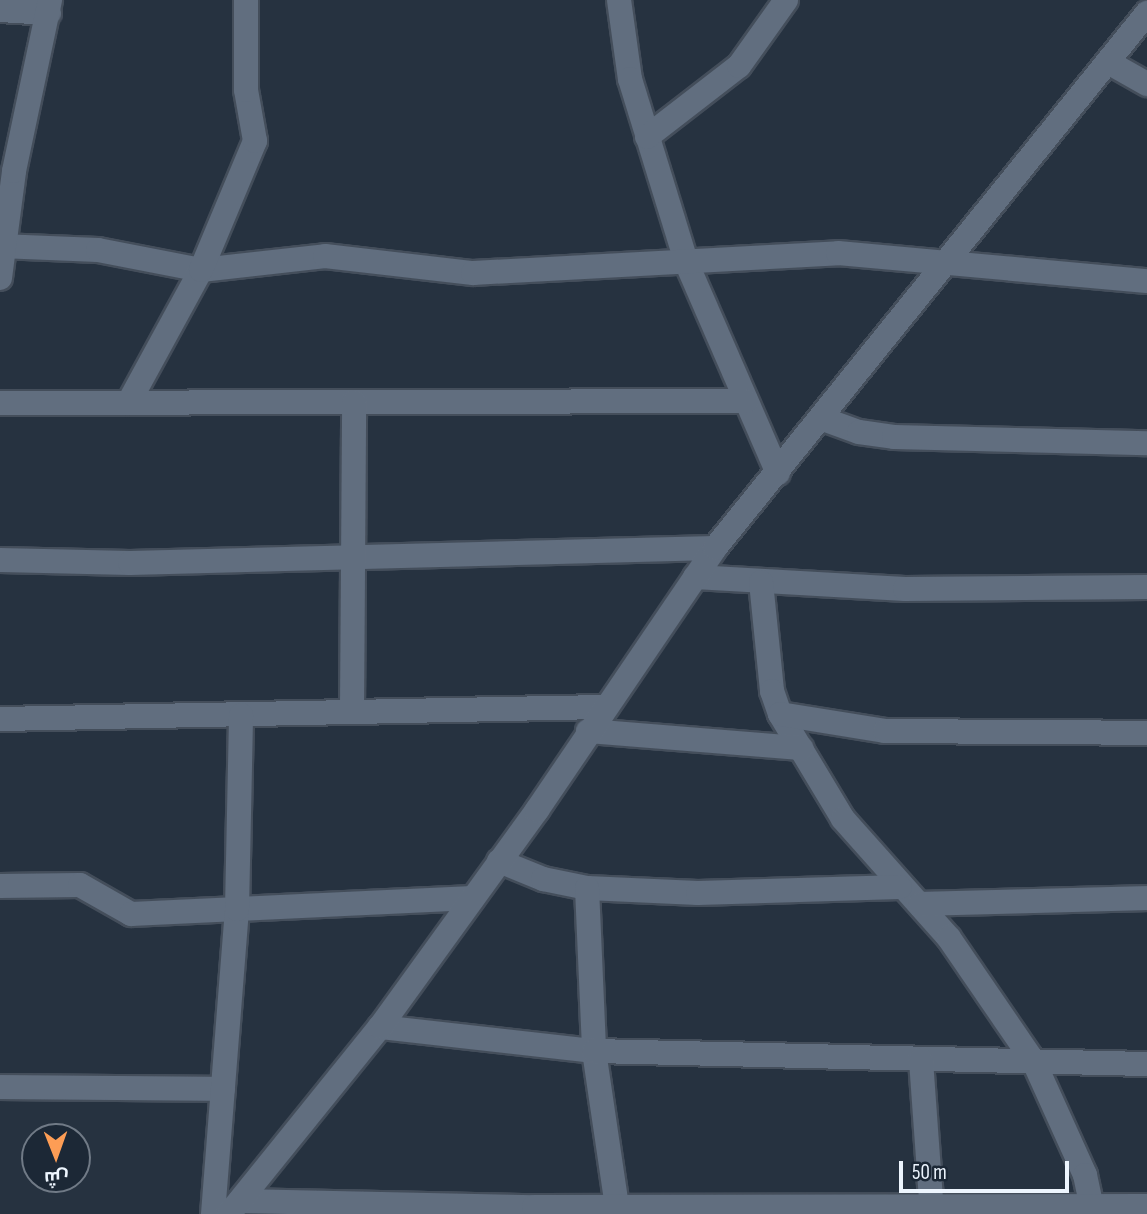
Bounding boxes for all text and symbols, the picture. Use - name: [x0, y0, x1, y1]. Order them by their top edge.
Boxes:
- north arrow: [21, 1123, 91, 1193]
- scale bar: [902, 1148, 1072, 1192]
- text: 50 m: [912, 1160, 947, 1185]
- text: ش: [44, 1166, 69, 1189]

